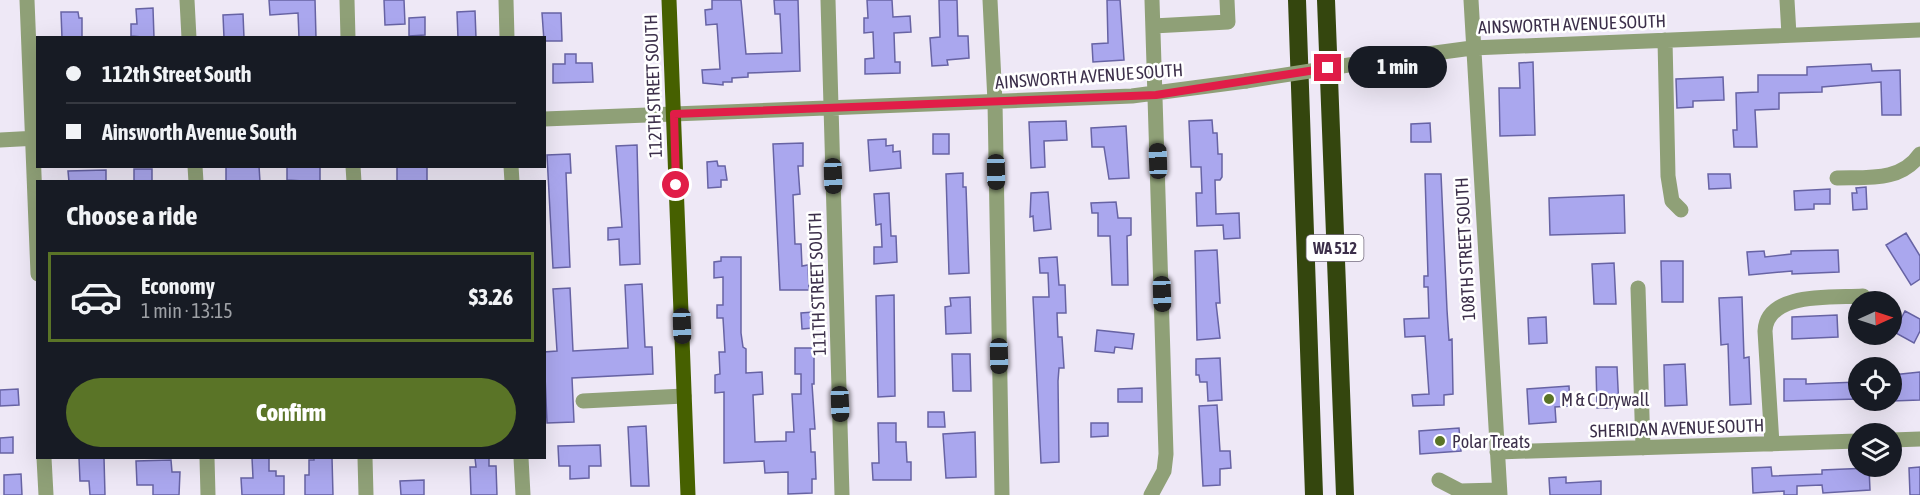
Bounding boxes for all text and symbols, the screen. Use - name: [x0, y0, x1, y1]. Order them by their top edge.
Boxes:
- street label: AINSWORTH AVENUE SOUTH: [1478, 10, 1666, 38]
- street label: 112TH STREET SOUTH: [640, 14, 666, 158]
- callout: 1 min: [1349, 47, 1448, 89]
- route end: [1314, 54, 1341, 81]
- text: 1 min: [1377, 55, 1418, 78]
- street label: AINSWORTH AVENUE SOUTH: [994, 59, 1184, 93]
- text: 112th Street South: [102, 61, 252, 87]
- text: Ainsworth Avenue South: [102, 119, 297, 145]
- car: [1148, 143, 1168, 179]
- car: [987, 154, 1005, 190]
- car: [823, 158, 843, 194]
- route start: [662, 171, 689, 198]
- street label: 108TH STREET SOUTH: [1451, 177, 1479, 321]
- text: Choose a ride: [66, 200, 198, 231]
- street label: 111TH STREET SOUTH: [804, 212, 830, 356]
- road number: WA 512: [1306, 235, 1364, 261]
- icon: car: [69, 270, 123, 324]
- text: Economy: [141, 273, 215, 299]
- car: [1152, 276, 1172, 312]
- text: $3.26: [469, 284, 513, 310]
- north arrow: [1848, 291, 1902, 345]
- map controls: [1848, 291, 1902, 477]
- text: 1 min · 13:15: [141, 299, 233, 322]
- car: [672, 308, 692, 344]
- car: [990, 338, 1008, 374]
- button: locate: [1848, 357, 1902, 411]
- button: Confirm: [66, 378, 516, 447]
- car: [830, 386, 850, 422]
- place label: M & C Drywall: [1561, 389, 1649, 410]
- marker: M & C Drywall: [1542, 392, 1556, 406]
- street label: SHERIDAN AVENUE SOUTH: [1589, 414, 1765, 442]
- button: layers: [1848, 423, 1902, 477]
- place label: Polar Treats: [1452, 431, 1530, 452]
- marker: Polar Treats: [1433, 434, 1447, 448]

